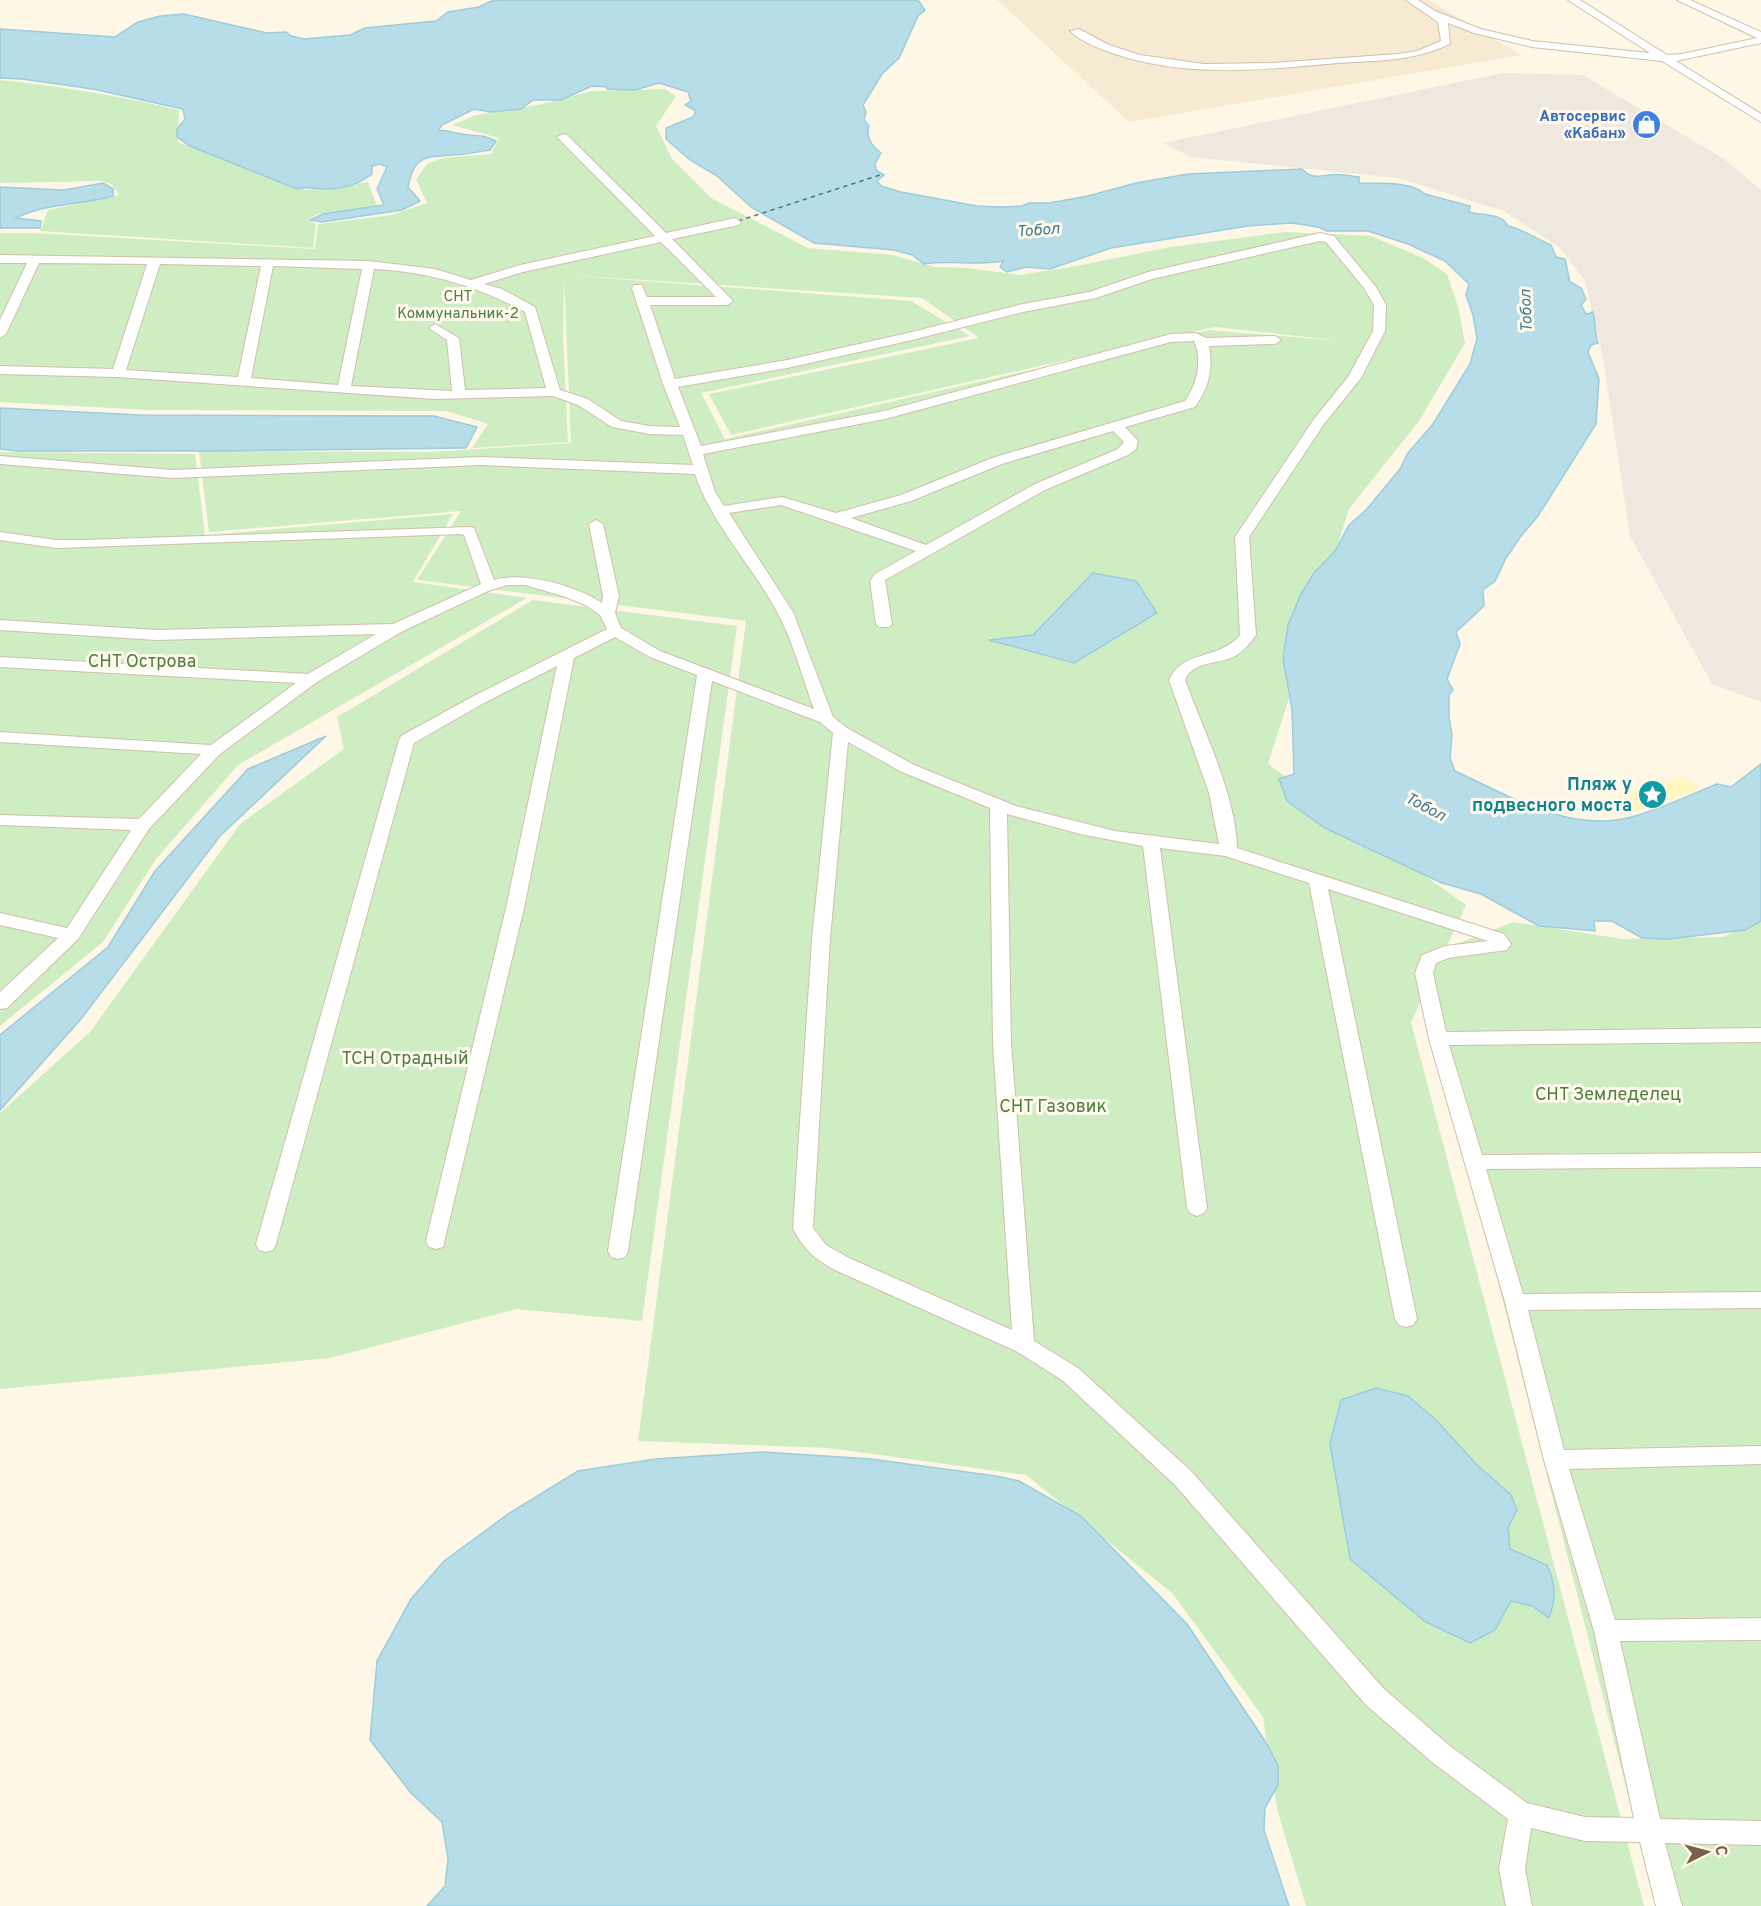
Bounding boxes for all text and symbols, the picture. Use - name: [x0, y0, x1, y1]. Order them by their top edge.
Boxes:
- place label: Автосервис «Кабан»: [1539, 108, 1626, 144]
- shop icon: Автосервис «Кабан»: [1631, 109, 1663, 141]
- water label: Тобол: [1016, 219, 1061, 243]
- park label: СНТ Коммунальник-2: [397, 288, 519, 324]
- water label: Тобол: [1516, 288, 1538, 333]
- park label: СНТ Острова: [88, 651, 196, 674]
- place label: Пляж у подвесного моста: [1472, 774, 1632, 818]
- place icon: Пляж у подвесного моста: [1637, 778, 1669, 810]
- water label: Тобол: [1401, 789, 1449, 827]
- park label: ТСН Отрадный: [341, 1048, 469, 1071]
- park label: СНТ Земледелец: [1535, 1084, 1681, 1107]
- park label: СНТ Газовик: [999, 1096, 1107, 1119]
- north arrow: [1677, 1822, 1737, 1882]
- text: С: [1709, 1845, 1730, 1857]

